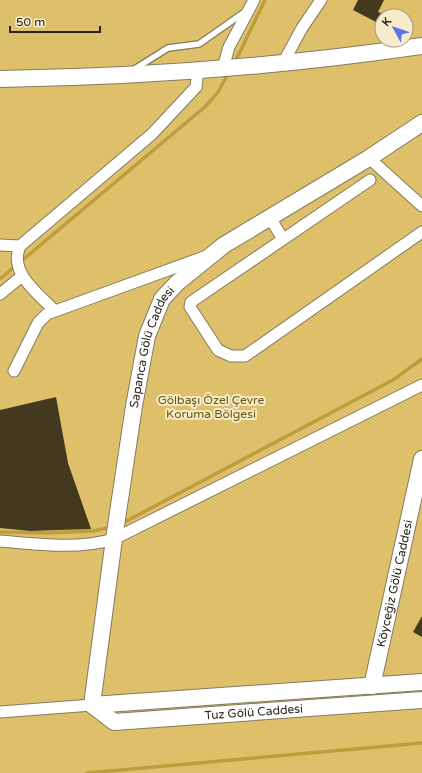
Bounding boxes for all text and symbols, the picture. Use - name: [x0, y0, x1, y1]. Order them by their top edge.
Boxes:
- scale bar: [10, 8, 100, 34]
- north arrow: [374, 8, 414, 48]
- text: K: [379, 14, 394, 29]
- text: 50 m: [16, 15, 45, 29]
- street label: Sapanca Gölü Caddesi: [127, 283, 177, 409]
- park label: Gölbaşı Özel Çevre Koruma Bölgesi: [158, 393, 265, 421]
- street label: Köyceğiz Gölü Caddesi: [374, 518, 415, 649]
- street label: Tuz Gölü Caddesi: [204, 702, 304, 723]

